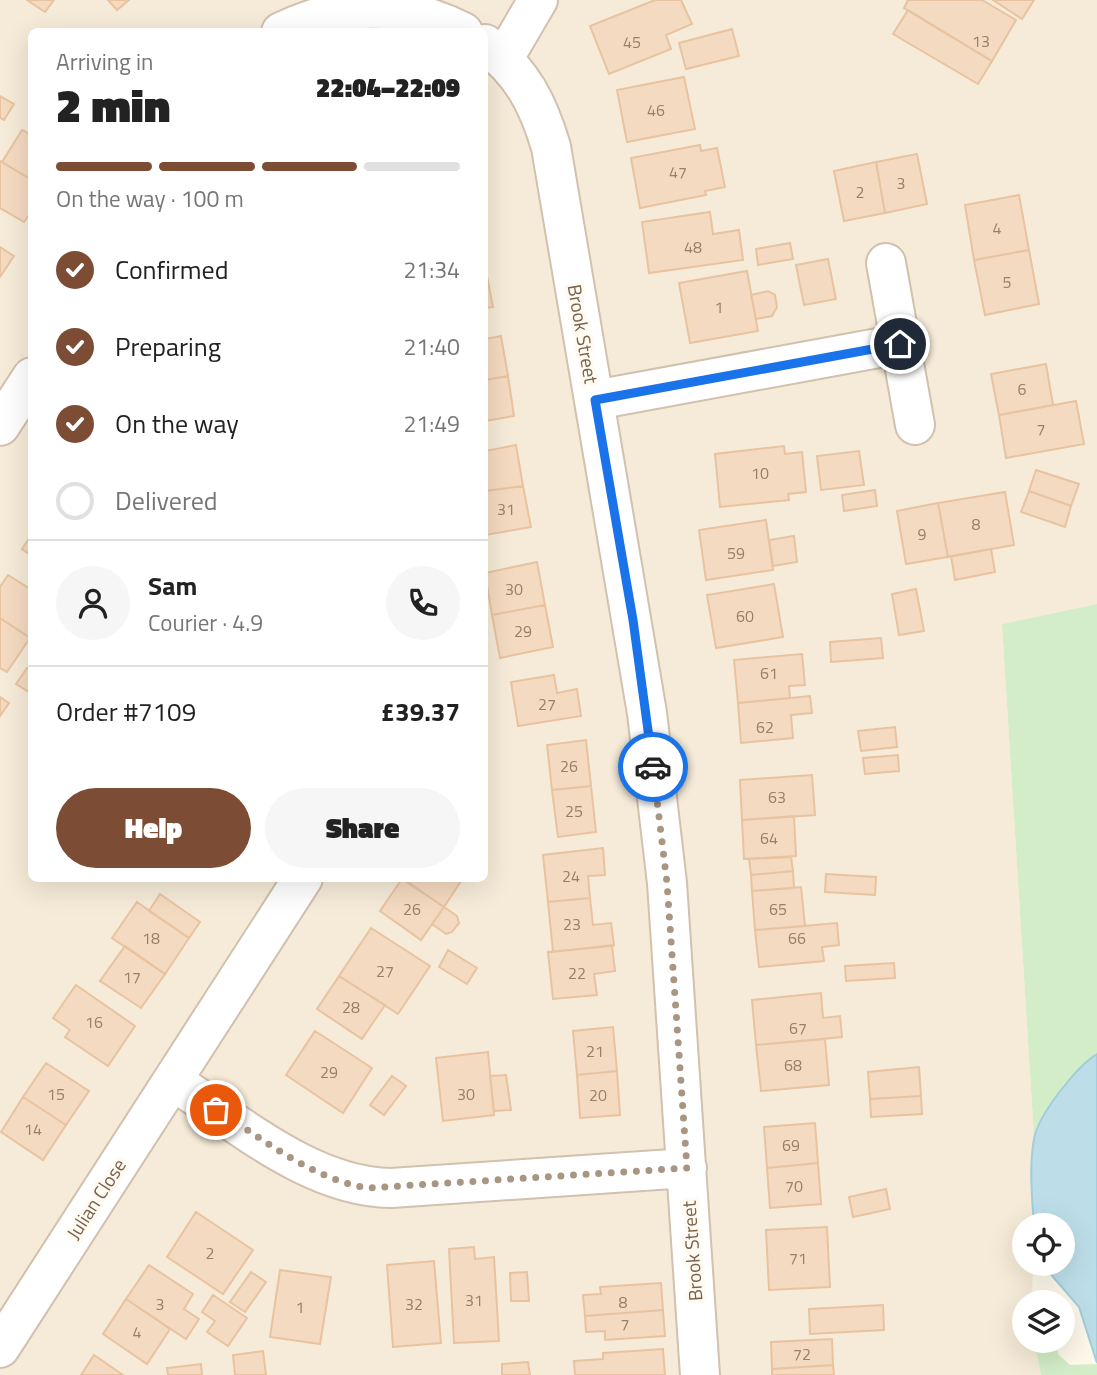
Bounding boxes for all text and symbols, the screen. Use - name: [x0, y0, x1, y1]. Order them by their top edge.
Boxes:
- house number: 13: [972, 29, 990, 53]
- house number: 45: [623, 30, 641, 54]
- text: Arriving in: [56, 44, 153, 79]
- text: 22:04–22:09: [316, 68, 460, 107]
- text: 2 min: [56, 70, 170, 140]
- house number: 46: [647, 98, 665, 122]
- house number: 47: [669, 160, 687, 184]
- house number: 3: [897, 171, 905, 195]
- house number: 2: [856, 180, 864, 204]
- text: On the way · 100 m: [56, 181, 244, 216]
- house number: 4: [993, 216, 1002, 240]
- house number: 48: [684, 235, 702, 259]
- text: Confirmed: [115, 250, 229, 289]
- icon: check: [56, 251, 94, 289]
- text: 21:34: [403, 252, 460, 287]
- house number: 5: [1003, 270, 1012, 294]
- street label: Brook Street: [560, 282, 607, 386]
- house number: 1: [715, 295, 723, 319]
- pin: [870, 314, 930, 374]
- icon: home: [881, 325, 919, 363]
- text: Preparing: [115, 327, 221, 366]
- icon: check: [56, 328, 94, 366]
- text: 21:40: [403, 329, 460, 364]
- house number: 6: [1018, 377, 1027, 401]
- text: On the way: [115, 404, 239, 443]
- icon: check: [56, 405, 94, 443]
- text: 21:49: [403, 406, 460, 441]
- house number: 7: [1037, 417, 1045, 441]
- house number: 10: [751, 461, 769, 485]
- text: Delivered: [115, 481, 218, 520]
- house number: 31: [497, 497, 515, 521]
- house number: 8: [972, 512, 981, 536]
- house number: 9: [918, 522, 927, 546]
- house number: 59: [727, 541, 745, 565]
- button: person: [56, 566, 130, 640]
- text: Sam: [148, 566, 197, 605]
- button: phone: [386, 566, 460, 640]
- house number: 30: [505, 577, 523, 601]
- house number: 60: [736, 604, 754, 628]
- text: Courier · 4.9: [148, 605, 263, 640]
- house number: 29: [514, 619, 532, 643]
- house number: 61: [760, 661, 778, 685]
- text: Order #7109: [56, 692, 196, 731]
- text: £39.37: [381, 692, 460, 731]
- house number: 27: [538, 692, 556, 716]
- house number: 62: [756, 715, 774, 739]
- courier: [618, 732, 688, 802]
- icon: car: [634, 748, 672, 786]
- house number: 26: [560, 754, 578, 778]
- house number: 63: [768, 785, 786, 809]
- button: Help: [56, 788, 251, 868]
- button: Share: [265, 788, 460, 868]
- house number: 25: [565, 799, 583, 823]
- house number: 64: [760, 826, 778, 850]
- house number: 24: [562, 864, 580, 888]
- house number: 26: [403, 897, 421, 921]
- house number: 65: [769, 897, 787, 921]
- house number: 23: [563, 912, 581, 936]
- house number: 18: [142, 926, 160, 950]
- house number: 66: [788, 926, 806, 950]
- house number: 27: [376, 959, 394, 983]
- house number: 22: [568, 961, 586, 985]
- house number: 17: [123, 965, 141, 989]
- house number: 28: [342, 995, 360, 1019]
- house number: 16: [85, 1010, 103, 1034]
- house number: 67: [789, 1016, 807, 1040]
- house number: 21: [586, 1039, 604, 1063]
- house number: 68: [784, 1053, 802, 1077]
- house number: 29: [320, 1060, 338, 1084]
- pin: [186, 1080, 246, 1140]
- house number: 15: [47, 1082, 65, 1106]
- house number: 30: [457, 1082, 475, 1106]
- house number: 20: [589, 1083, 607, 1107]
- icon: bag: [197, 1091, 235, 1129]
- house number: 14: [24, 1117, 42, 1141]
- house number: 69: [782, 1133, 800, 1157]
- street label: Julian Close: [59, 1153, 133, 1245]
- house number: 70: [785, 1174, 803, 1198]
- street label: Brook Street: [674, 1200, 709, 1302]
- map controls: [1012, 1213, 1075, 1353]
- button: locate: [1012, 1213, 1075, 1276]
- house number: 2: [206, 1241, 214, 1265]
- house number: 71: [789, 1246, 807, 1270]
- house number: 31: [465, 1288, 483, 1312]
- house number: 8: [619, 1290, 628, 1314]
- button: layers: [1012, 1290, 1075, 1353]
- house number: 3: [156, 1292, 164, 1316]
- house number: 32: [405, 1292, 423, 1316]
- house number: 1: [296, 1295, 304, 1319]
- house number: 7: [621, 1312, 629, 1336]
- house number: 4: [133, 1320, 142, 1344]
- house number: 72: [793, 1342, 811, 1366]

